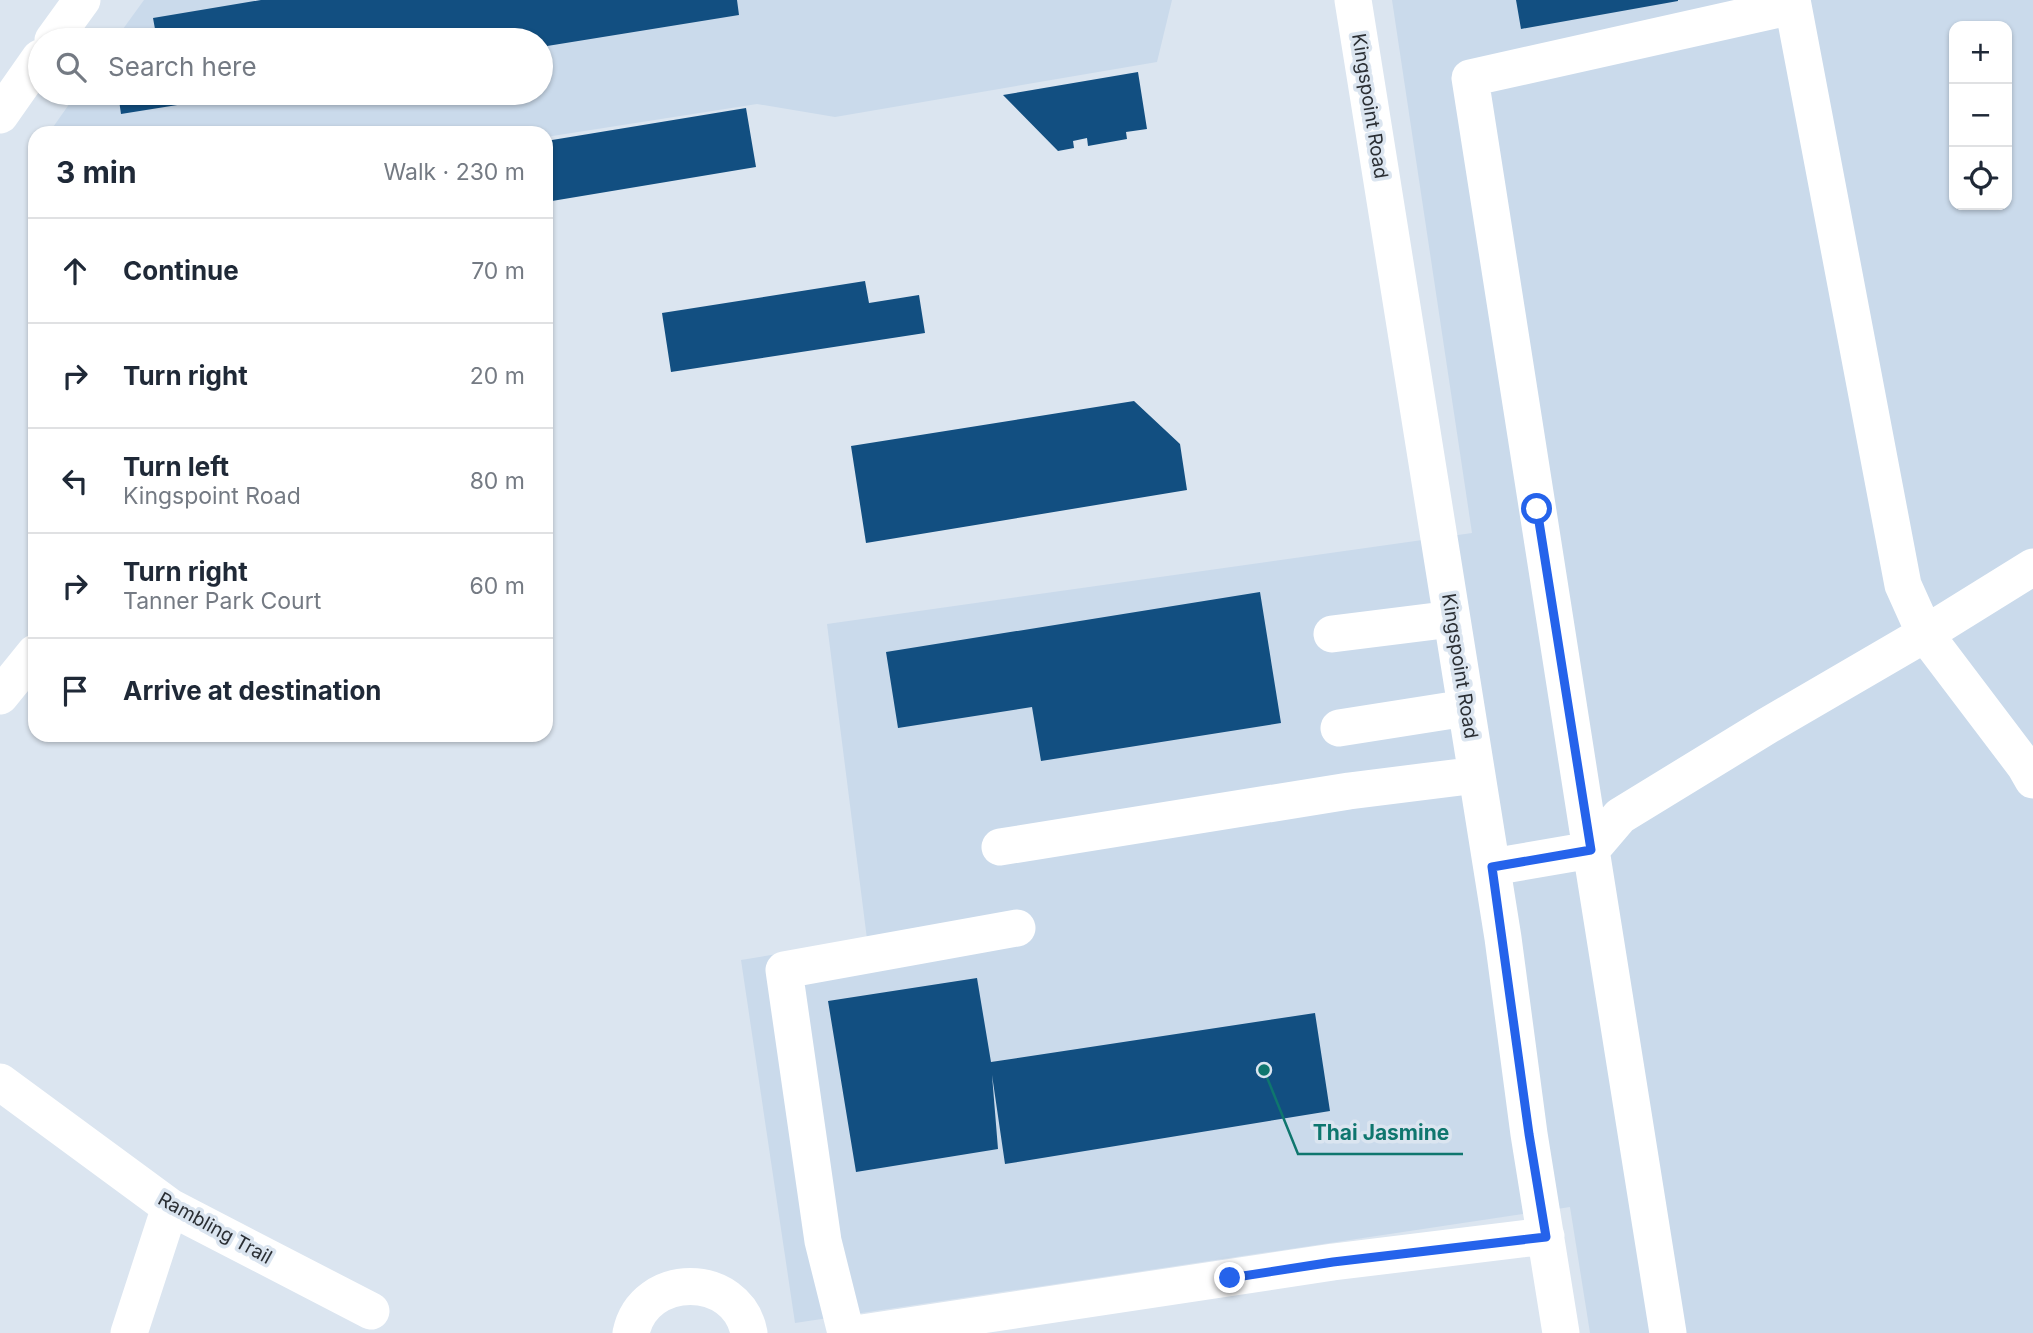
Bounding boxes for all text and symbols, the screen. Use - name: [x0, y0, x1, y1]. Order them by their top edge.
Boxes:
- map controls: [1949, 21, 2012, 210]
- button: +: [1949, 21, 2012, 84]
- search box: [28, 28, 553, 105]
- street label: Kingspoint Road: [1347, 32, 1393, 180]
- icon: search: [52, 48, 90, 86]
- text: Search here: [108, 51, 257, 82]
- button: −: [1949, 84, 2012, 147]
- button: locate: [1949, 147, 2012, 210]
- text: 3 min: [56, 154, 137, 190]
- text: Walk · 230 m: [383, 158, 525, 186]
- icon: ahead: [56, 252, 94, 290]
- text: Continue: [123, 255, 239, 286]
- text: 70 m: [471, 257, 525, 285]
- icon: right: [56, 357, 94, 395]
- text: Turn right: [123, 360, 248, 391]
- text: 20 m: [470, 362, 525, 390]
- text: Turn left: [123, 451, 229, 482]
- icon: left: [56, 462, 94, 500]
- text: 80 m: [470, 467, 525, 495]
- text: Kingspoint Road: [123, 482, 301, 510]
- route start: [1521, 493, 1552, 524]
- text: Turn right: [123, 556, 248, 587]
- icon: right: [56, 567, 94, 605]
- text: 60 m: [470, 572, 525, 600]
- text: Tanner Park Court: [123, 587, 321, 615]
- street label: Kingspoint Road: [1437, 592, 1483, 740]
- icon: arrive: [56, 672, 94, 710]
- text: Arrive at destination: [123, 675, 382, 706]
- callout: Thai Jasmine: [1298, 1112, 1463, 1154]
- text: Thai Jasmine: [1313, 1120, 1449, 1145]
- street label: Rambling Trail: [154, 1187, 276, 1269]
- route end: [1214, 1262, 1245, 1293]

